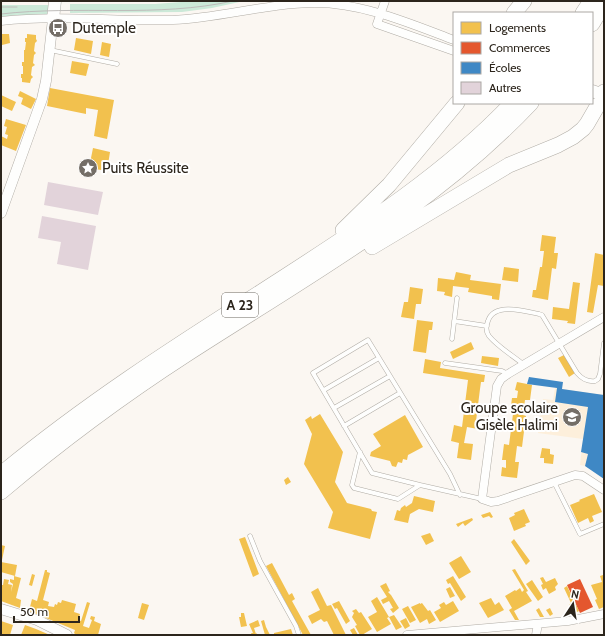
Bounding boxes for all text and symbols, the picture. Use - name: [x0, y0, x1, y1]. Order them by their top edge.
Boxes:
- legend: [453, 12, 593, 104]
- bus stop icon: Dutemple: [47, 17, 69, 39]
- place label: Dutemple: [72, 19, 136, 37]
- text: Logements: [489, 20, 546, 35]
- text: Commerces: [489, 40, 550, 55]
- text: Écoles: [489, 60, 521, 75]
- text: Autres: [489, 80, 521, 95]
- place icon: Puits Réussite: [77, 157, 99, 179]
- place label: Puits Réussite: [102, 159, 189, 177]
- road number: A 23: [222, 293, 258, 317]
- place label: Groupe scolaire Gisèle Halimi: [461, 399, 558, 434]
- school or university icon: Groupe scolaire Gisèle Halimi: [561, 406, 583, 428]
- north arrow: [553, 584, 593, 624]
- text: N: [570, 587, 580, 602]
- scale bar: [14, 598, 79, 624]
- text: 50 m: [20, 604, 48, 619]

